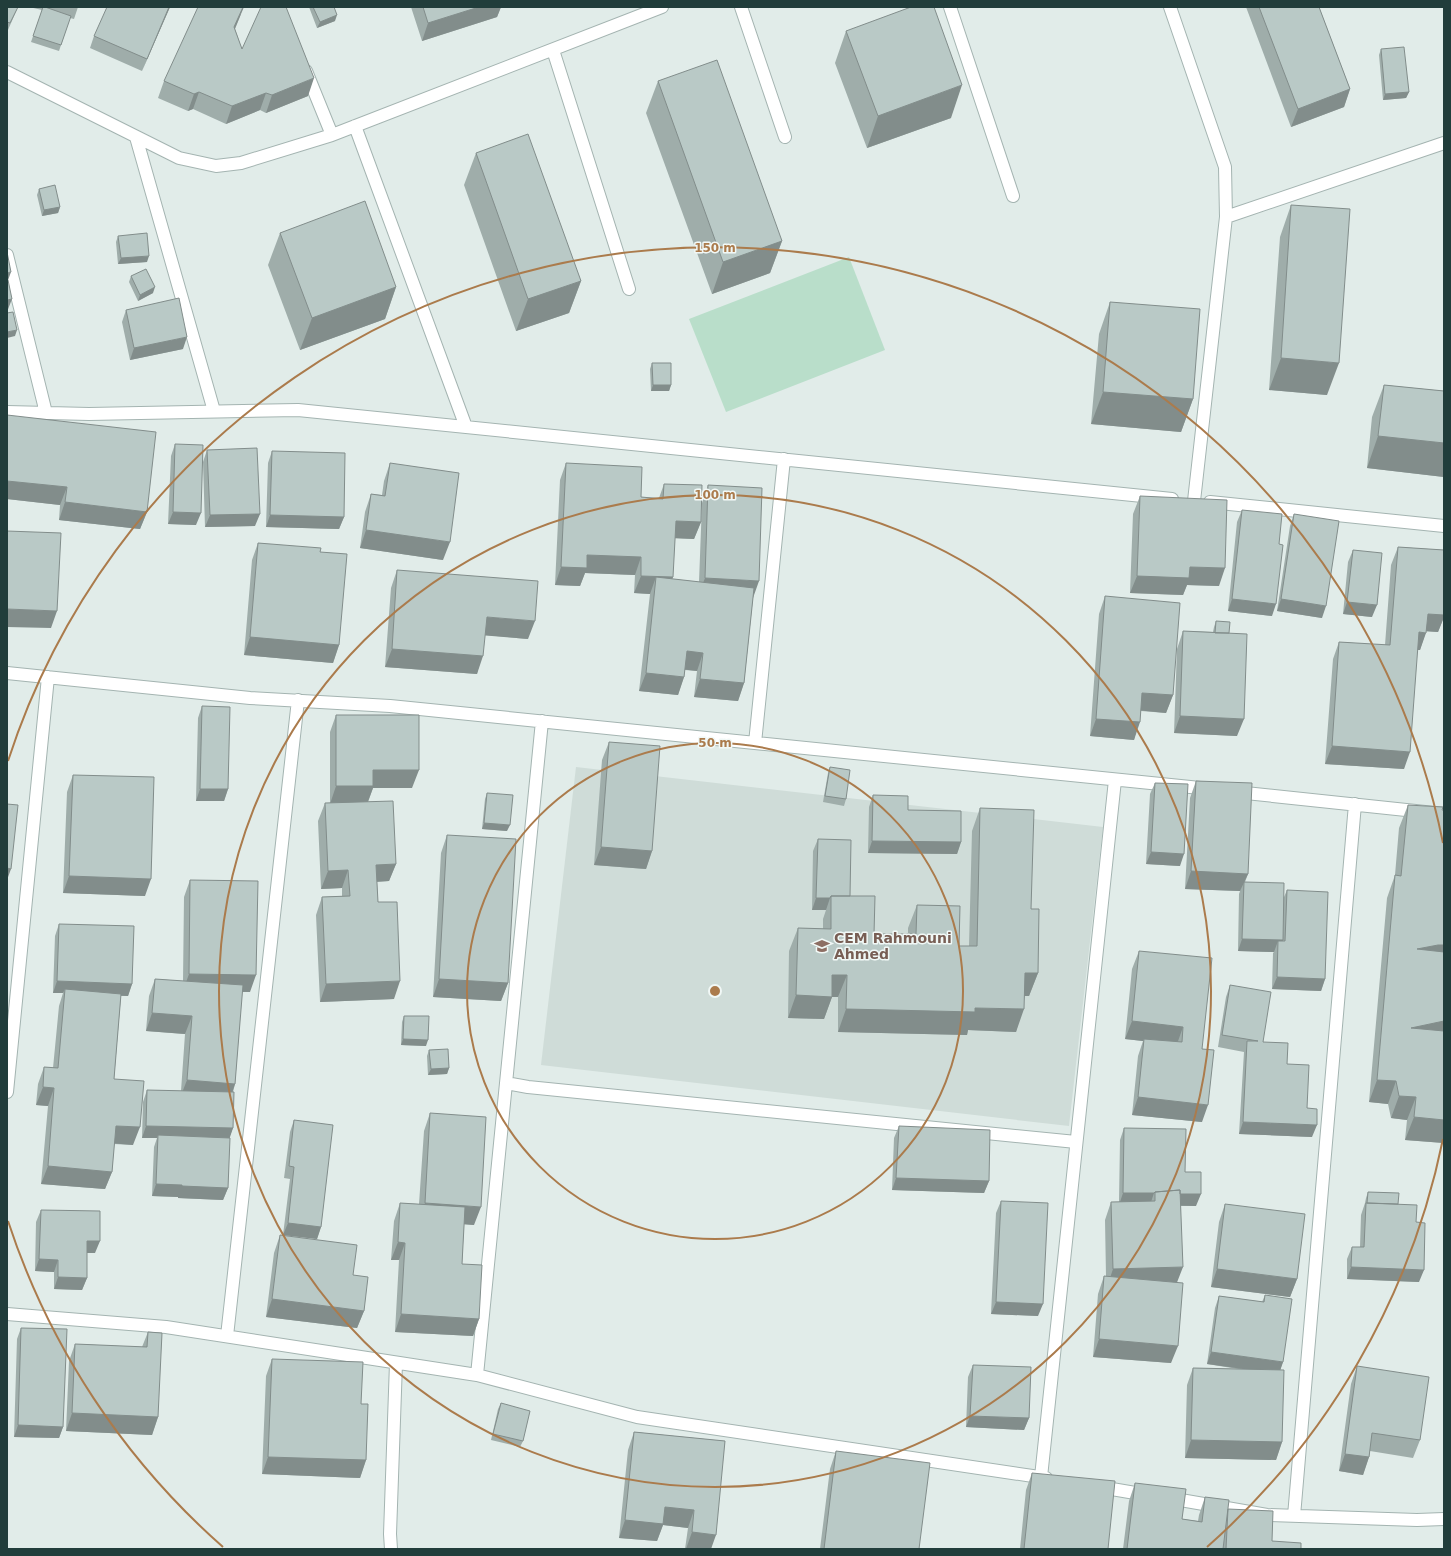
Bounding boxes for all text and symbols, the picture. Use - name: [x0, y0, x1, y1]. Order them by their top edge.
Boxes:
- text: 150 m: [694, 241, 736, 255]
- text: 100 m: [694, 488, 736, 502]
- text: 50 m: [698, 736, 732, 750]
- place label: CEM Rahmouni Ahmed: [834, 930, 952, 962]
- school or university icon: CEM Rahmouni Ahmed: [813, 937, 831, 955]
- centre of rings: [708, 984, 722, 998]

